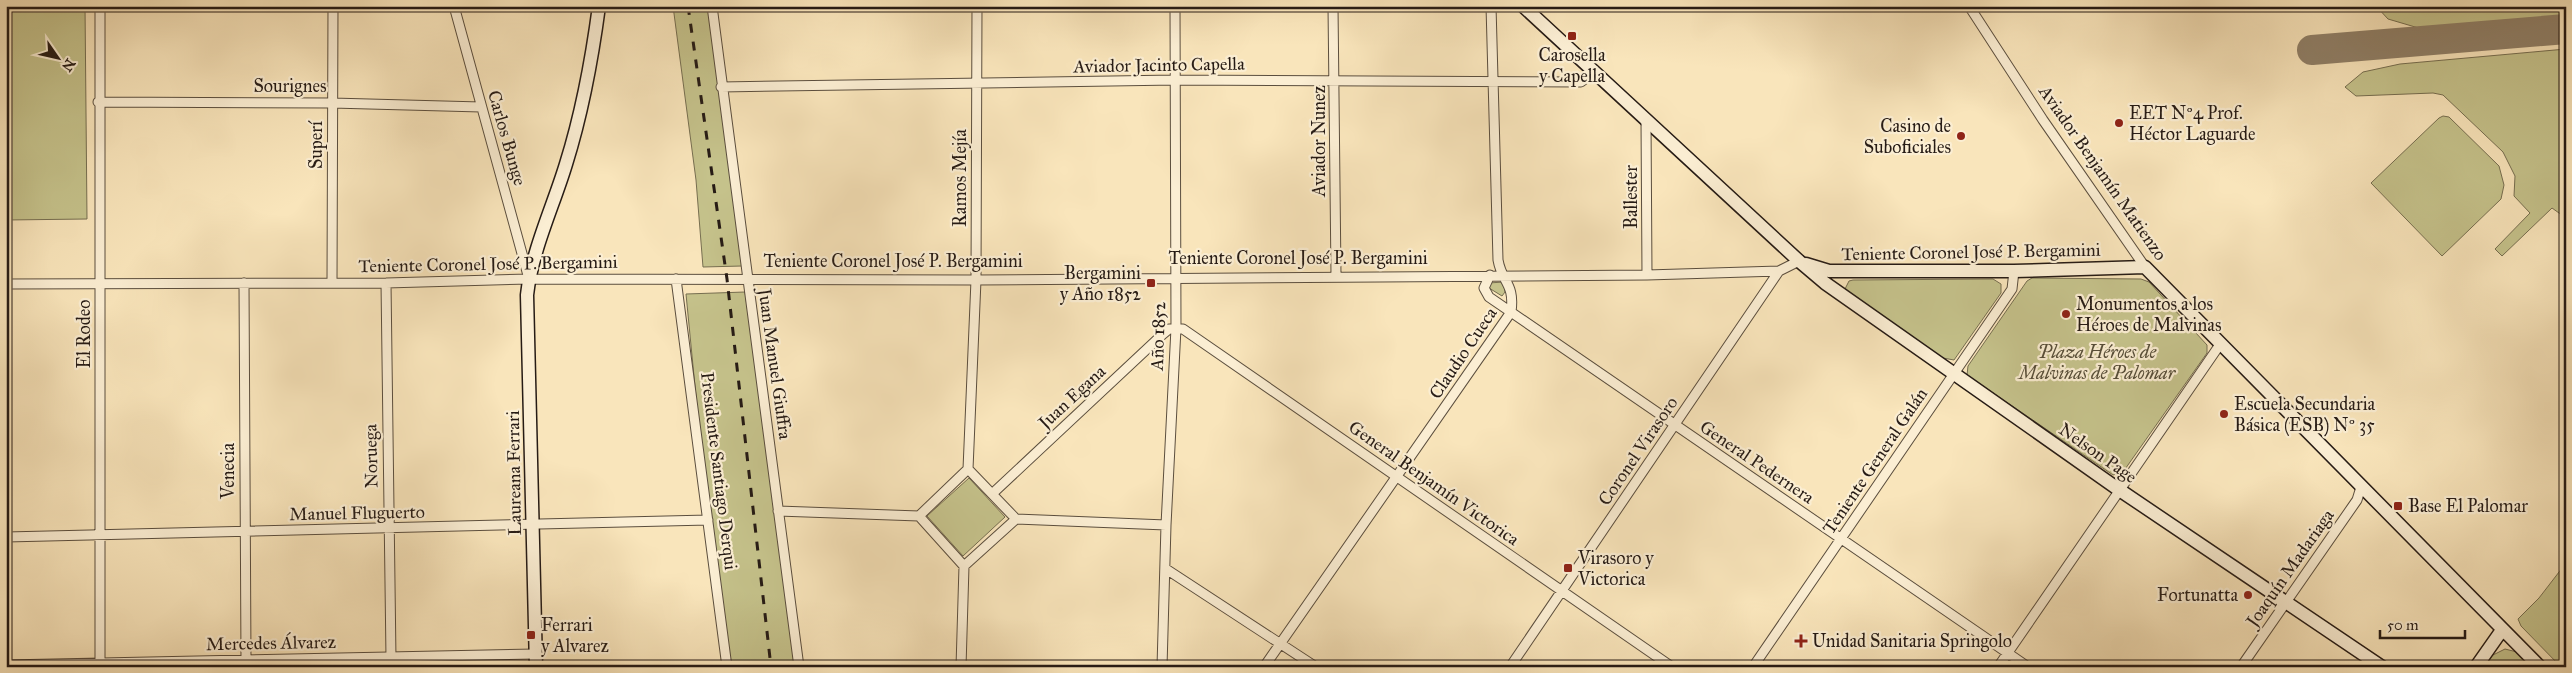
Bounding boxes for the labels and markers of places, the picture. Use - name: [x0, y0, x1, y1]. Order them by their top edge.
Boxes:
- marker: Carosella y Capella: [1566, 30, 1578, 42]
- place label: Carosella y Capella: [1538, 44, 1606, 87]
- place label: EET Nº4 Prof. Héctor Laguarde: [2129, 102, 2256, 146]
- place label: Casino de Suboficiales: [1864, 115, 1951, 158]
- marker: EET Nº4 Prof. Héctor Laguarde: [2113, 117, 2125, 129]
- marker: Casino de Suboficiales: [1955, 130, 1967, 142]
- place label: Bergamini y Año 1852: [1060, 262, 1141, 305]
- marker: Bergamini y Año 1852: [1145, 277, 1157, 289]
- place label: Monumentos a los Héroes de Malvinas: [2076, 293, 2221, 336]
- marker: Monumentos a los Héroes de Malvinas: [2060, 308, 2072, 320]
- place label: Escuela Secundaria Básica (ESB) Nº 35: [2234, 393, 2376, 437]
- marker: Escuela Secundaria Básica (ESB) Nº 35: [2218, 408, 2230, 420]
- place label: Base El Palomar: [2408, 495, 2528, 517]
- marker: Base El Palomar: [2392, 500, 2404, 512]
- place label: Virasoro y Victorica: [1577, 547, 1654, 590]
- marker: Virasoro y Victorica: [1562, 562, 1574, 574]
- place label: Fortunatta: [2157, 584, 2238, 606]
- marker: Fortunatta: [2242, 589, 2254, 601]
- place label: Ferrari y Alvarez: [541, 614, 609, 657]
- marker: Ferrari y Alvarez: [525, 629, 537, 641]
- place label: Unidad Sanitaria Springolo: [1812, 630, 2012, 653]
- marker: Unidad Sanitaria Springolo: [1794, 634, 1808, 648]

